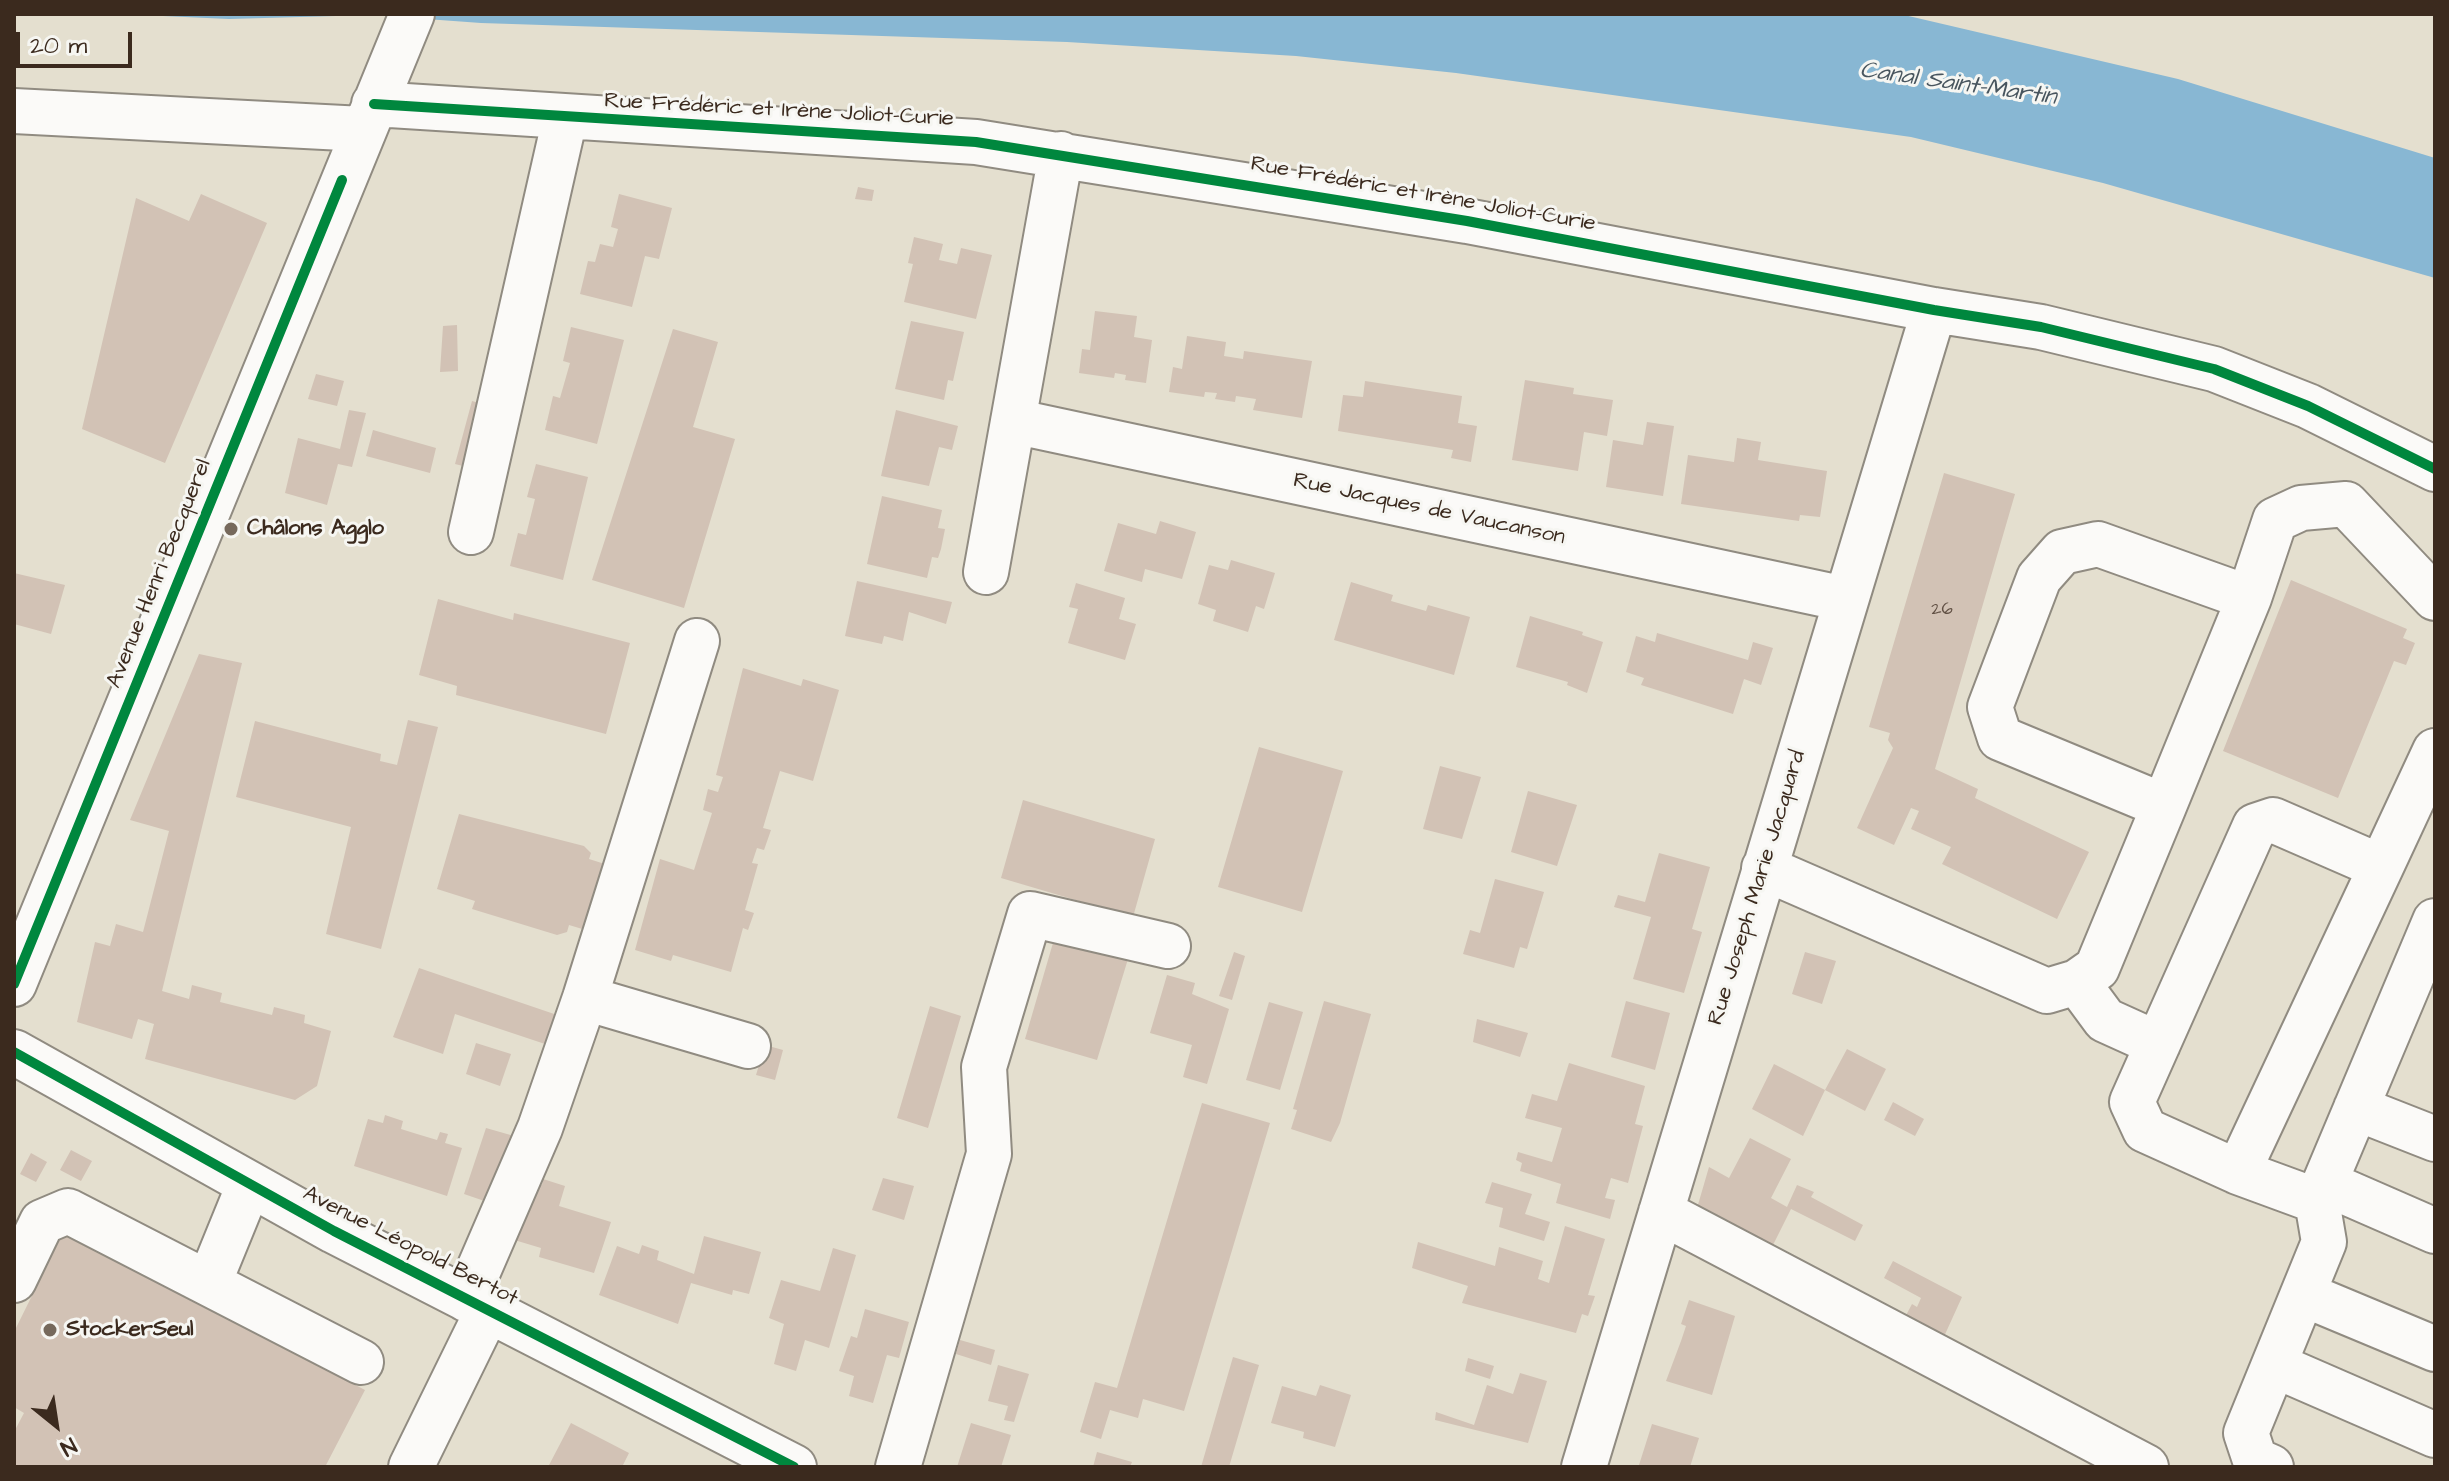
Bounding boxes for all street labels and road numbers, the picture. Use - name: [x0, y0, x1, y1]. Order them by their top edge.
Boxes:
- street label: Rue Frédéric et Irène Joliot-Curie: [604, 89, 954, 133]
- street label: Rue Frédéric et Irène Joliot-Curie: [1248, 152, 1598, 238]
- street label: Avenue Henri Becquerel: [102, 456, 218, 692]
- street label: Rue Jacques de Vaucanson: [1291, 468, 1567, 552]
- street label: Rue Joseph Marie Jacquard: [1704, 747, 1812, 1029]
- street label: Avenue Léopold Bertot: [298, 1181, 522, 1313]

